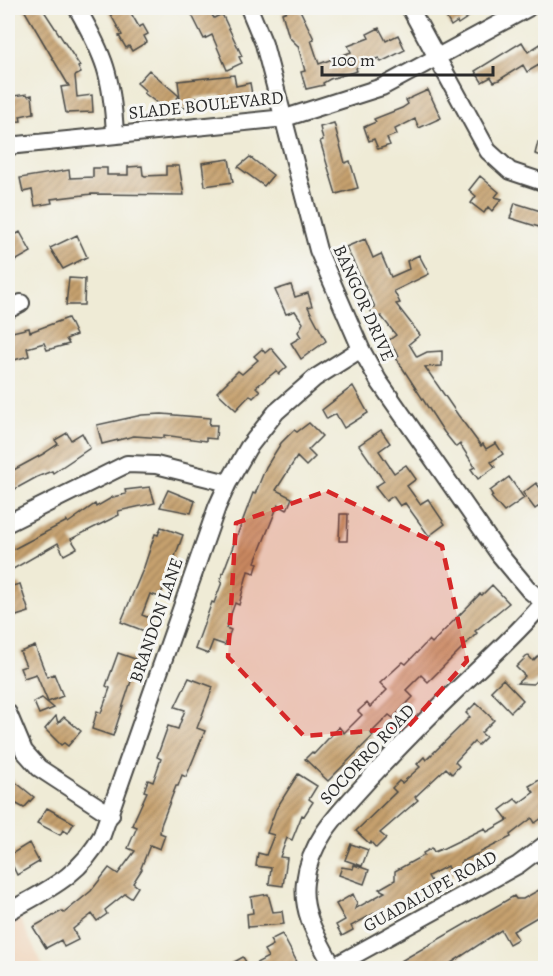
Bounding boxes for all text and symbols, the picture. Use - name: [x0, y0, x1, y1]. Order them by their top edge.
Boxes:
- scale bar: [322, 39, 493, 77]
- text: 100 m: [331, 48, 375, 72]
- street label: SLADE BOULEVARD: [127, 85, 285, 125]
- street label: BANGOR DRIVE: [328, 241, 400, 365]
- street label: BRANDON LANE: [123, 554, 189, 686]
- street label: SOCORRO ROAD: [314, 698, 420, 810]
- street label: GUADALUPE ROAD: [359, 844, 501, 938]

